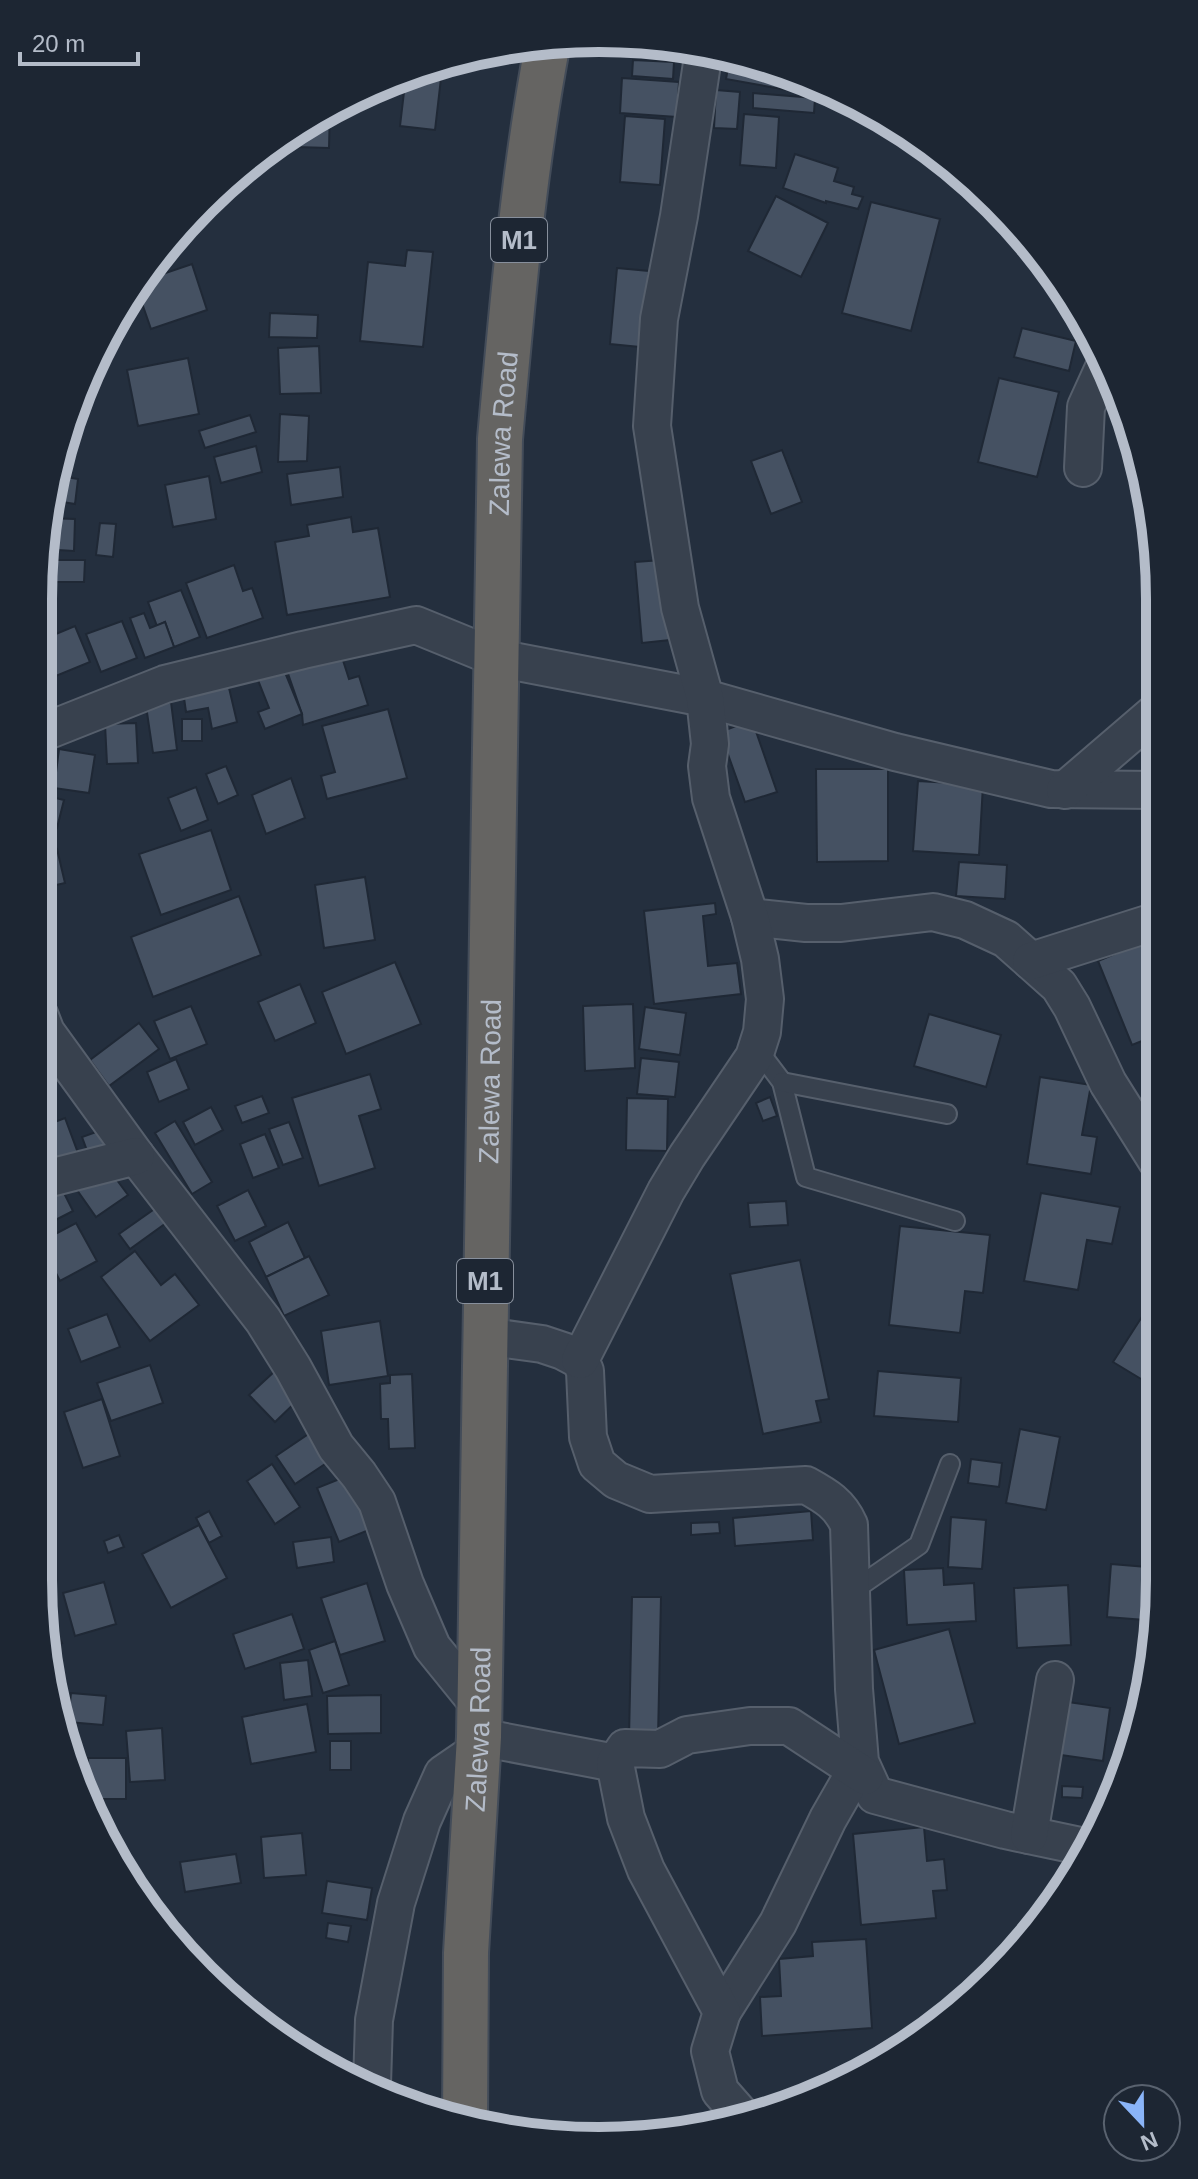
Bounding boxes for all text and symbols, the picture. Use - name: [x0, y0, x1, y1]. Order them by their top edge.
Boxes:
- scale bar: [20, 16, 138, 66]
- text: 20 m: [32, 30, 85, 57]
- road number: M1: [491, 218, 547, 262]
- street label: Zalewa Road: [484, 350, 524, 516]
- street label: Zalewa Road: [473, 999, 507, 1164]
- road number: M1: [457, 1259, 513, 1303]
- street label: Zalewa Road: [460, 1647, 496, 1813]
- north arrow: [1102, 2083, 1182, 2163]
- text: N: [1137, 2127, 1161, 2156]

